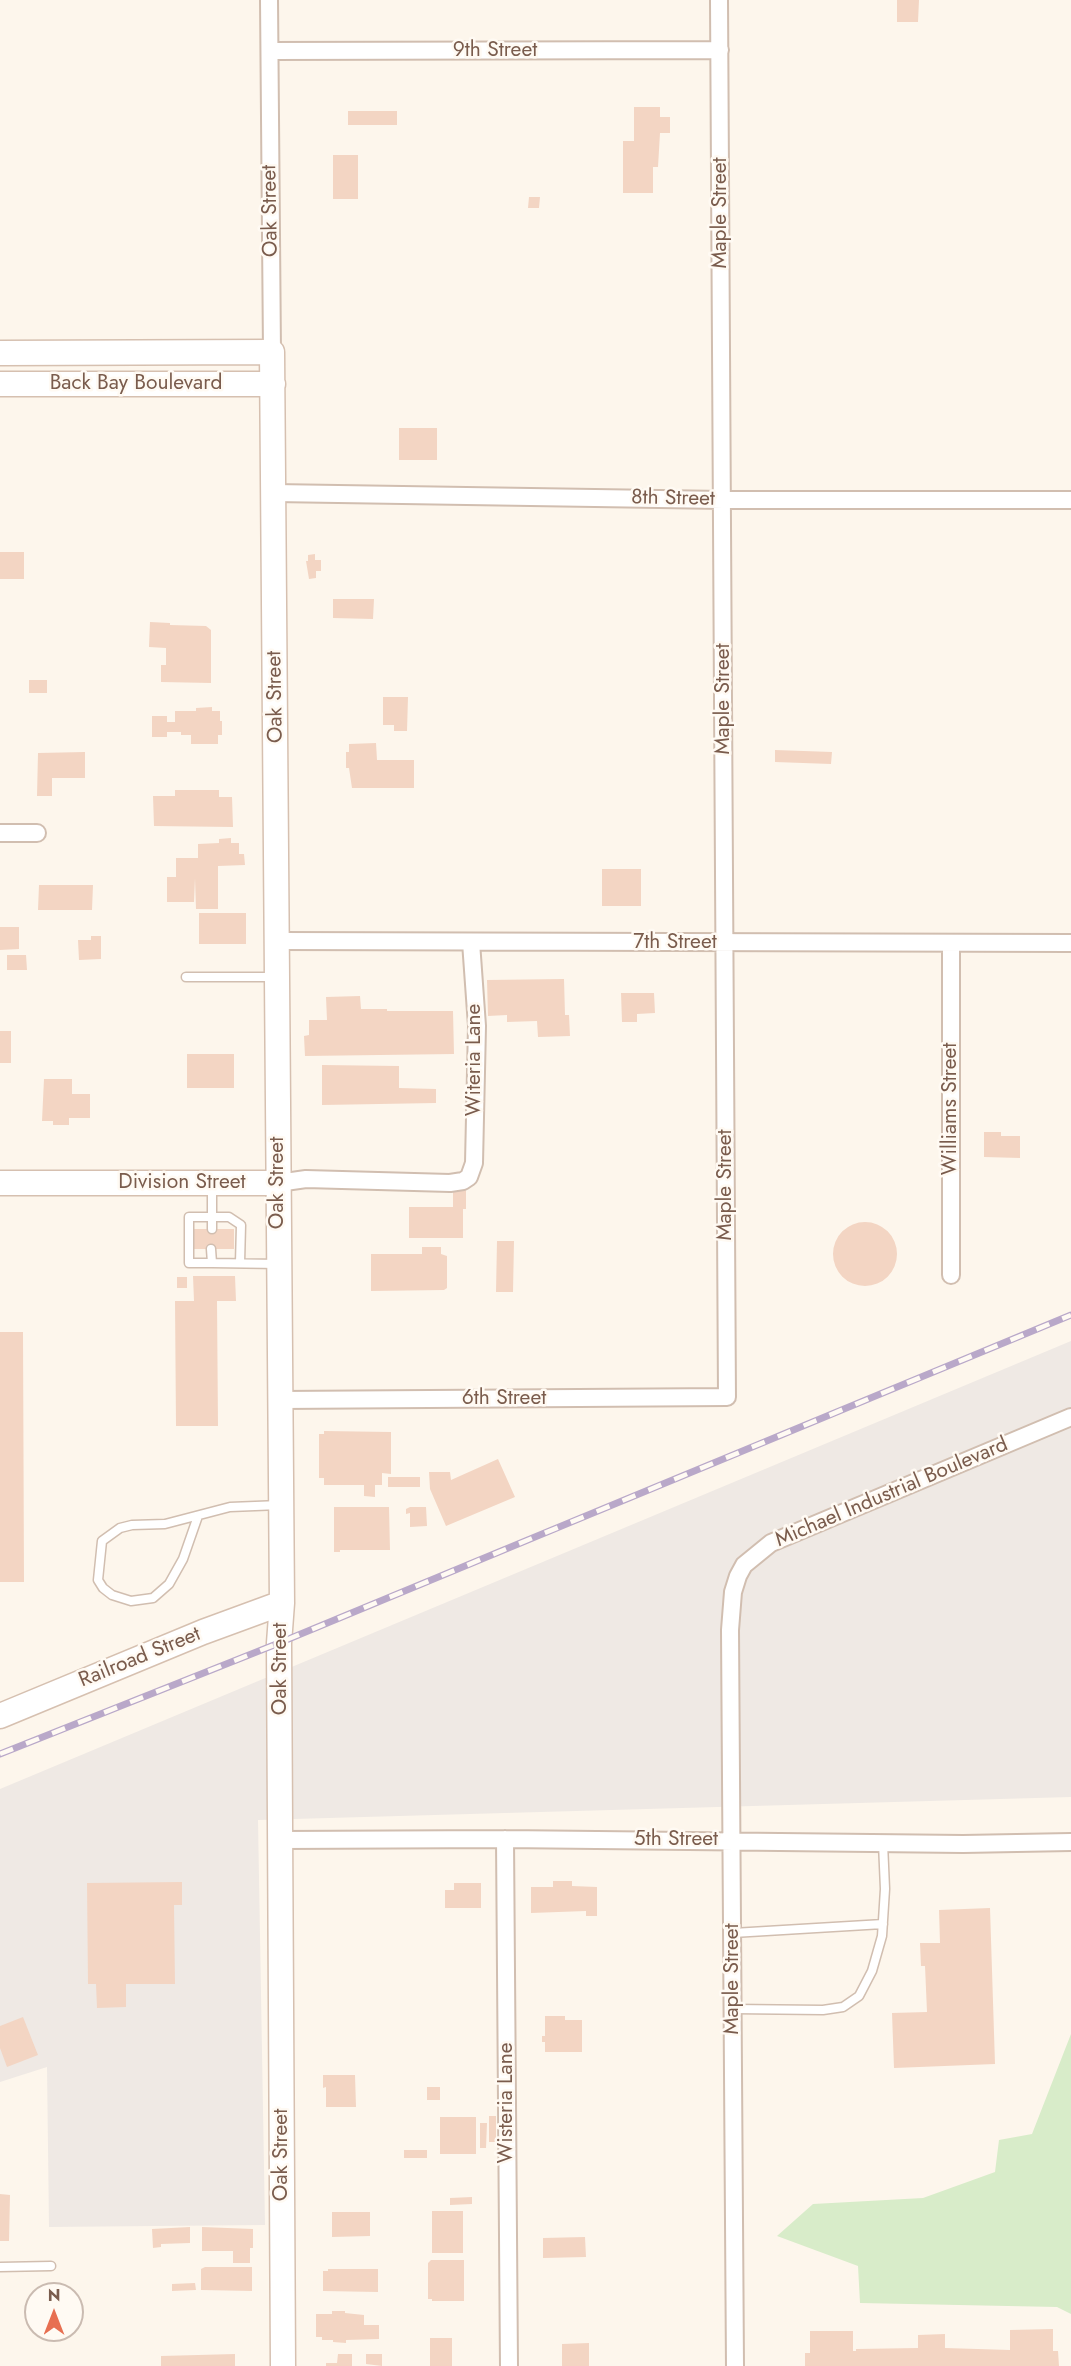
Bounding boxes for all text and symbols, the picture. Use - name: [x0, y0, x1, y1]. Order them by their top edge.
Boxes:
- street label: 9th Street: [453, 38, 537, 64]
- street label: Maple Street: [708, 157, 734, 269]
- street label: Oak Street: [258, 165, 284, 257]
- street label: Back Bay Boulevard: [50, 371, 222, 397]
- street label: 8th Street: [631, 486, 715, 512]
- street label: Maple Street: [711, 643, 737, 755]
- street label: Oak Street: [263, 651, 289, 743]
- street label: 7th Street: [633, 930, 717, 956]
- street label: Witeria Lane: [462, 1004, 488, 1116]
- street label: Williams Street: [938, 1043, 964, 1175]
- street label: Maple Street: [713, 1129, 739, 1241]
- street label: Oak Street: [265, 1137, 291, 1229]
- street label: Division Street: [118, 1170, 246, 1196]
- street label: 6th Street: [462, 1386, 546, 1412]
- street label: Michael Industrial Boulevard: [772, 1433, 1012, 1553]
- street label: Railroad Street: [75, 1622, 205, 1694]
- street label: Oak Street: [268, 1623, 294, 1715]
- street label: 5th Street: [634, 1827, 718, 1853]
- street label: Maple Street: [720, 1923, 746, 2035]
- street label: Wisteria Lane: [494, 2042, 520, 2164]
- street label: Oak Street: [269, 2109, 295, 2201]
- north arrow: [24, 2282, 84, 2342]
- text: N: [48, 2284, 60, 2307]

